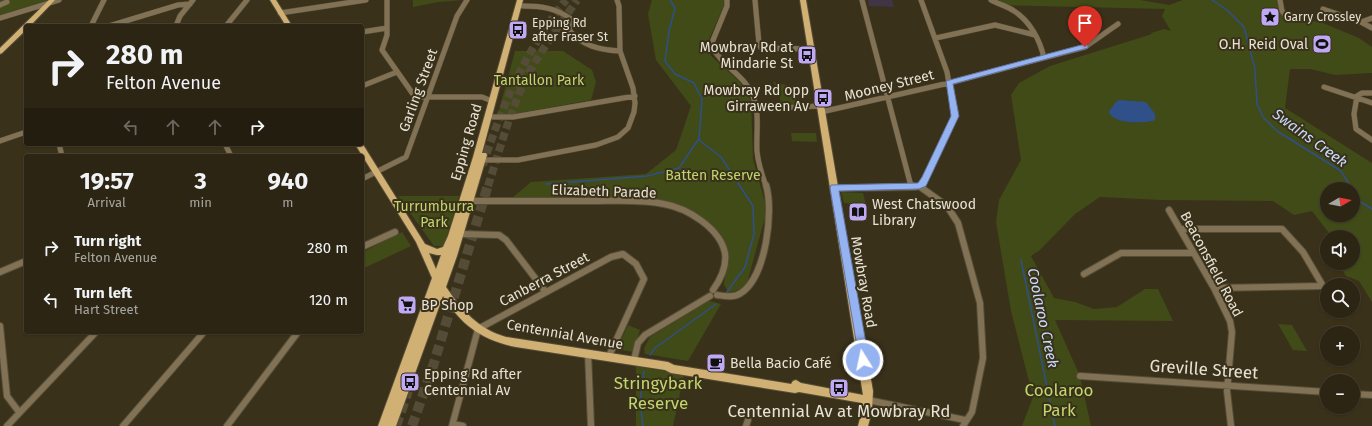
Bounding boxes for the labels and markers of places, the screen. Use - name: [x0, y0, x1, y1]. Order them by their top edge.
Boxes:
- pin: [1068, 6, 1102, 47]
- place icon: Garry Crossley: [1259, 6, 1281, 28]
- place label: Garry Crossley: [1284, 10, 1361, 24]
- place label: Epping Rd after Fraser St: [532, 16, 609, 44]
- bus stop icon: Epping Rd after Fraser St: [507, 19, 529, 41]
- sports icon: O.H. Reid Oval: [1311, 33, 1333, 55]
- place label: O.H. Reid Oval: [1219, 36, 1308, 53]
- place label: Mowbray Rd at Mindarie St: [700, 39, 794, 72]
- bus stop icon: Mowbray Rd at Mindarie St: [796, 44, 818, 66]
- place label: Mowbray Rd opp Girraween Av: [704, 82, 809, 115]
- bus stop icon: Mowbray Rd opp Girraween Av: [812, 87, 834, 109]
- place label: West Chatswood Library: [872, 196, 976, 229]
- library icon: West Chatswood Library: [847, 201, 869, 223]
- supermarket icon: BP Shop: [396, 294, 418, 316]
- place label: BP Shop: [421, 297, 474, 314]
- cafe icon: Bella Bacio Café: [705, 352, 727, 374]
- place label: Bella Bacio Café: [730, 355, 832, 372]
- place label: Epping Rd after Centennial Av: [424, 366, 522, 399]
- bus stop icon: Epping Rd after Centennial Av: [399, 371, 421, 393]
- bus stop icon: Centennial Av at Mowbray Rd: [828, 377, 850, 399]
- place label: Centennial Av at Mowbray Rd: [728, 401, 950, 422]

